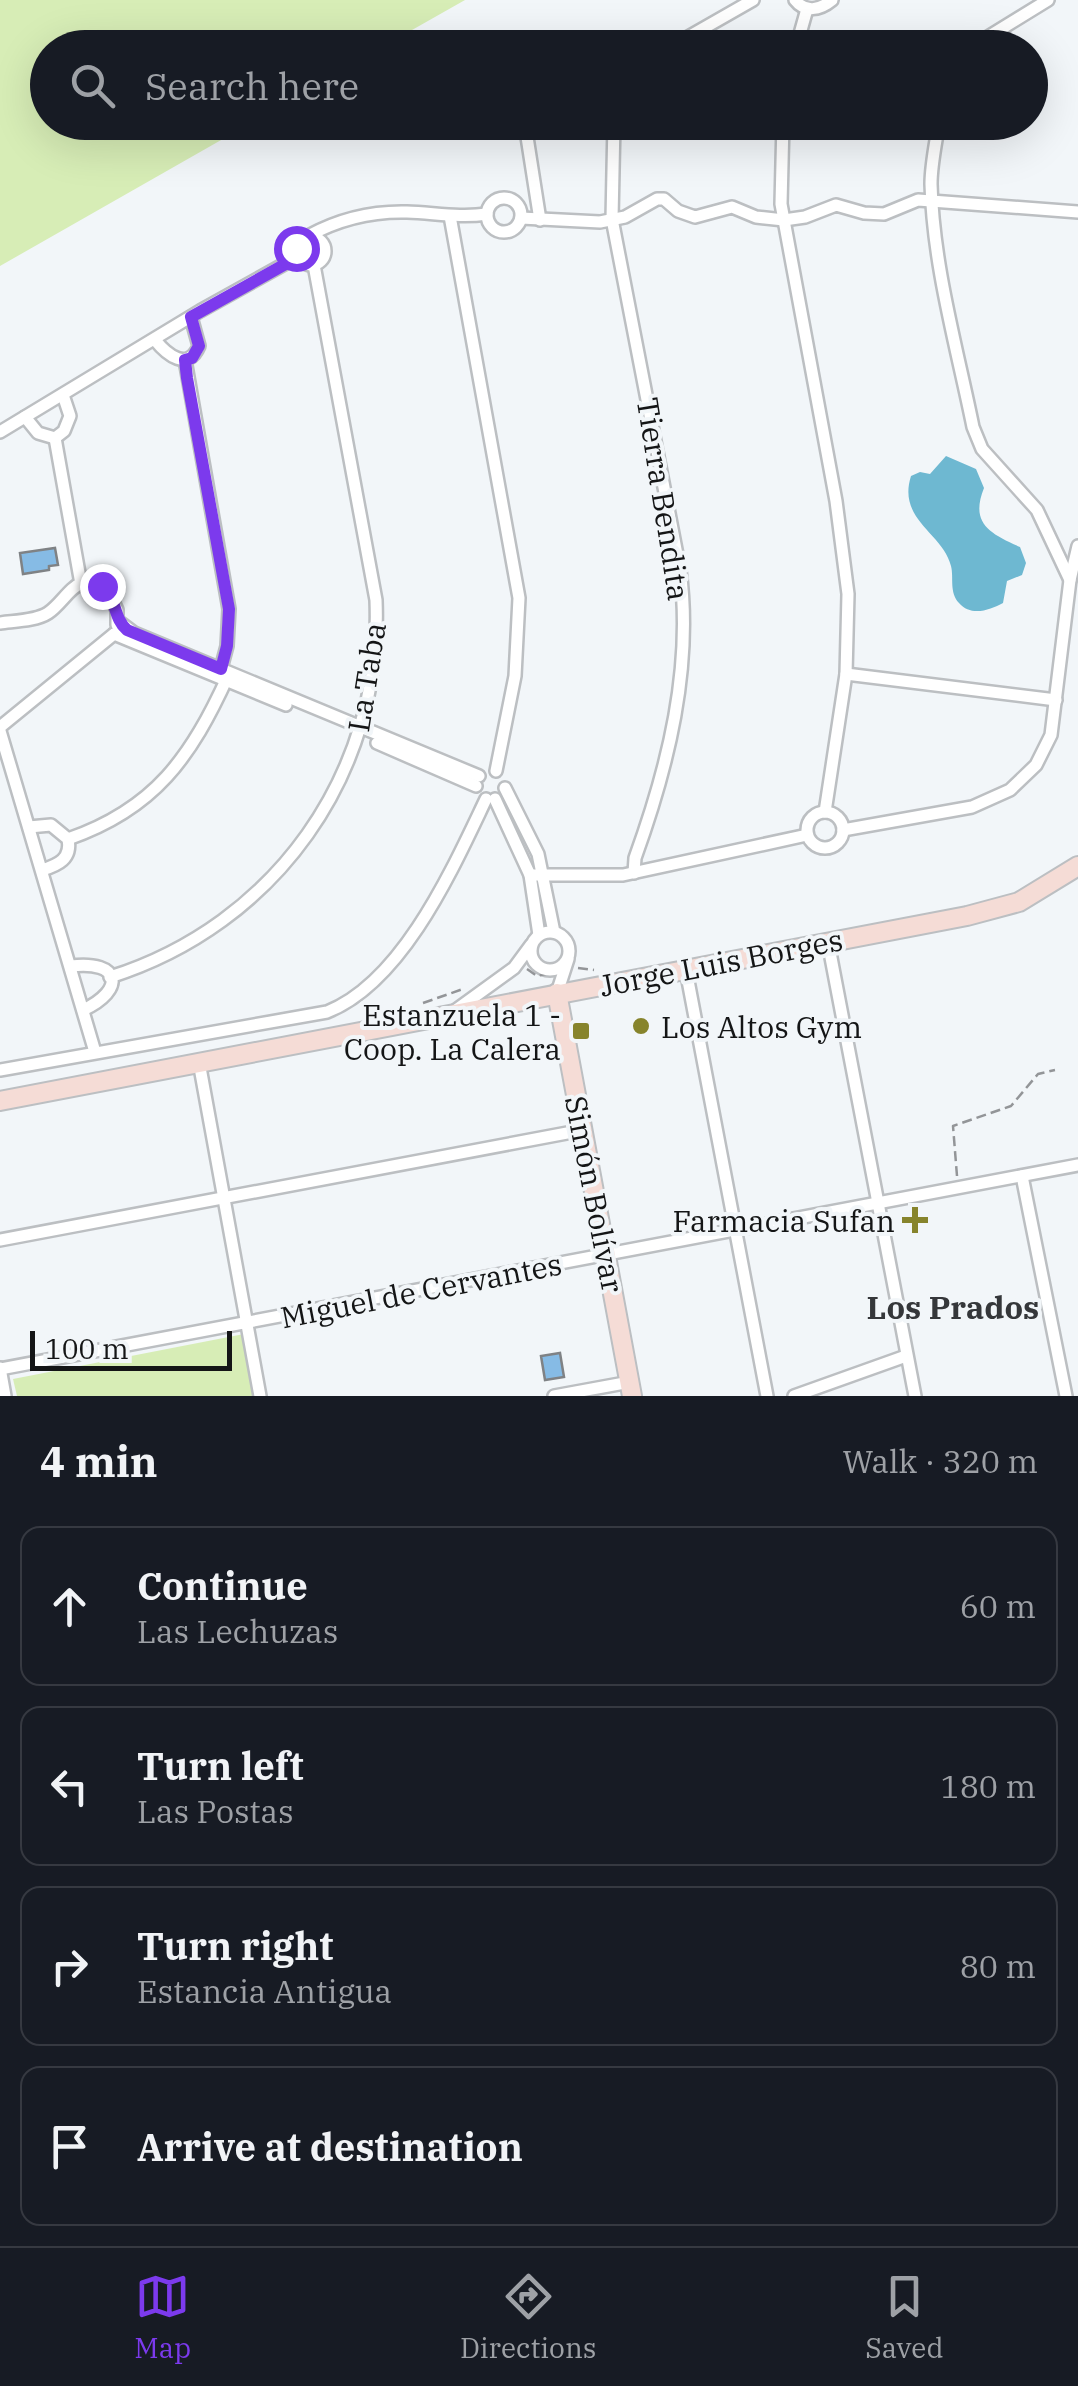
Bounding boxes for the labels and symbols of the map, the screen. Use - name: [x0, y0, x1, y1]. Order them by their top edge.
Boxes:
- route start: [274, 226, 320, 272]
- street label: Tierra Bendita: [629, 395, 699, 603]
- route end: [80, 564, 126, 610]
- street label: La Taba: [338, 620, 394, 734]
- street label: Jorge Luis Borges: [596, 919, 846, 1005]
- place label: Estanzuela 1 - Coop. La Calera: [344, 995, 561, 1068]
- place label: Los Altos Gym: [661, 1007, 862, 1046]
- marker: Los Altos Gym: [630, 1015, 652, 1037]
- marker: Estanzuela 1 - Coop. La Calera: [570, 1020, 592, 1042]
- street label: Simón Bolívar: [557, 1092, 633, 1296]
- place label: Farmacia Sufan: [672, 1201, 895, 1240]
- marker: Farmacia Sufan: [904, 1209, 926, 1231]
- street label: Miguel de Cervantes: [277, 1244, 565, 1336]
- district label: Los Prados: [867, 1286, 1039, 1328]
- scale bar: [30, 1326, 232, 1370]

